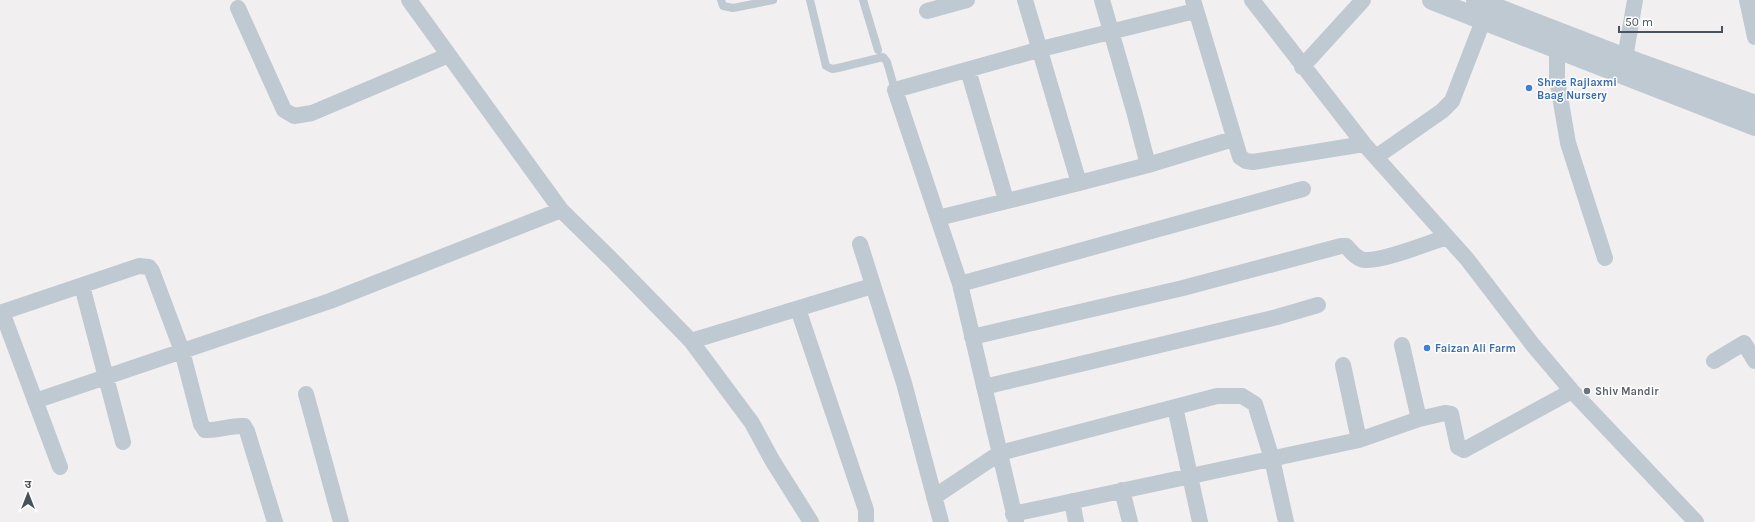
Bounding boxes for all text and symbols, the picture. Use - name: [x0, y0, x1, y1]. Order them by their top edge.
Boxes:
- scale bar: [1619, 8, 1722, 34]
- text: 50 m: [1625, 15, 1653, 29]
- place label: Shree Rajlaxmi Baag Nursery: [1537, 76, 1617, 102]
- marker: Shree Rajlaxmi Baag Nursery: [1524, 83, 1534, 93]
- place label: Faizan Ali Farm: [1435, 342, 1516, 355]
- marker: Faizan Ali Farm: [1422, 343, 1432, 353]
- place label: Shiv Mandir: [1595, 385, 1659, 398]
- marker: Shiv Mandir: [1582, 386, 1592, 396]
- north arrow: [8, 474, 48, 514]
- text: उ: [25, 478, 32, 491]

